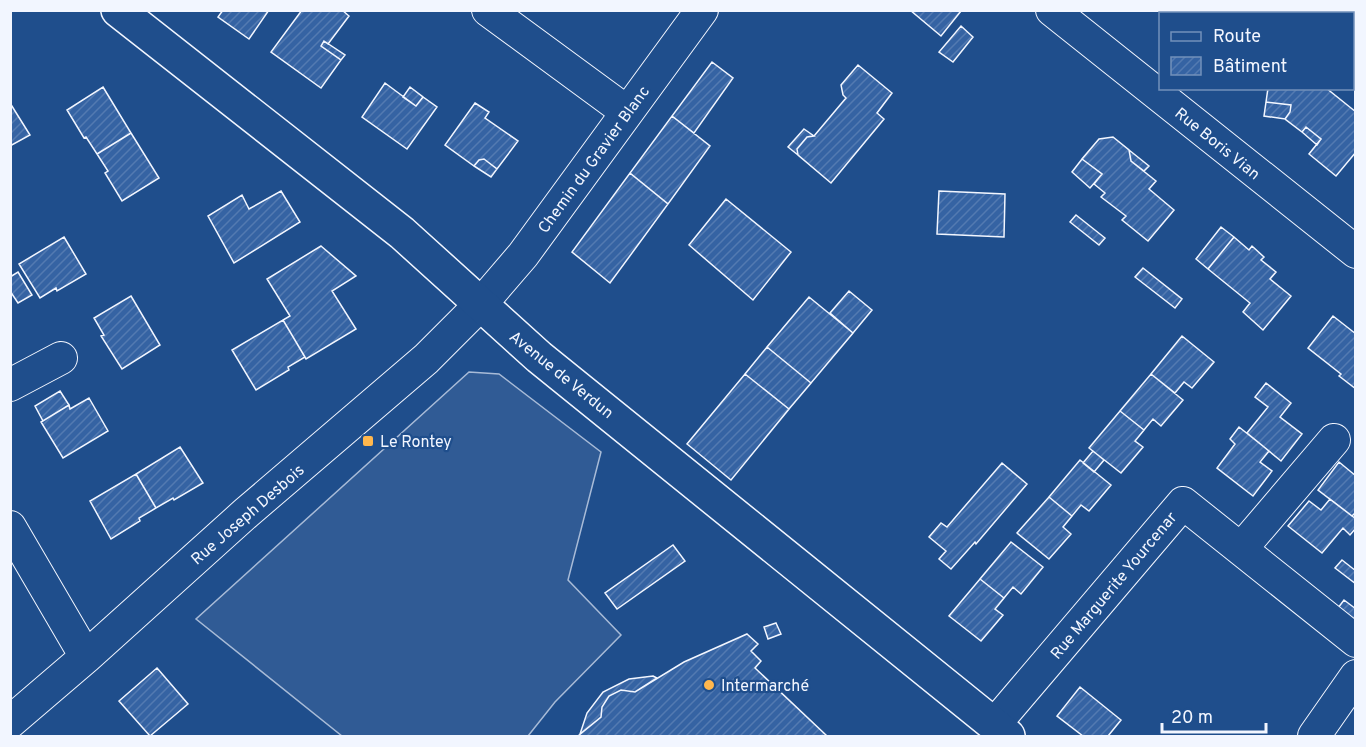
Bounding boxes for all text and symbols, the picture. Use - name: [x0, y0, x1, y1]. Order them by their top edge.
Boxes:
- legend: [1159, 12, 1354, 90]
- text: Route: [1213, 26, 1261, 49]
- text: Bâtiment: [1213, 56, 1287, 79]
- street label: Chemin du Gravier Blanc: [534, 83, 655, 238]
- street label: Rue Boris Vian: [1170, 104, 1264, 185]
- street label: Avenue de Verdun: [504, 327, 617, 424]
- place label: Le Rontey: [380, 433, 452, 453]
- marker: Le Rontey: [361, 434, 375, 448]
- street label: Rue Joseph Desbois: [188, 461, 309, 570]
- street label: Rue Marguerite Yourcenar: [1047, 508, 1182, 664]
- place label: Intermarché: [721, 677, 809, 697]
- marker: Intermarché: [702, 678, 716, 692]
- scale bar: [1162, 696, 1266, 734]
- text: 20 m: [1171, 707, 1213, 730]

